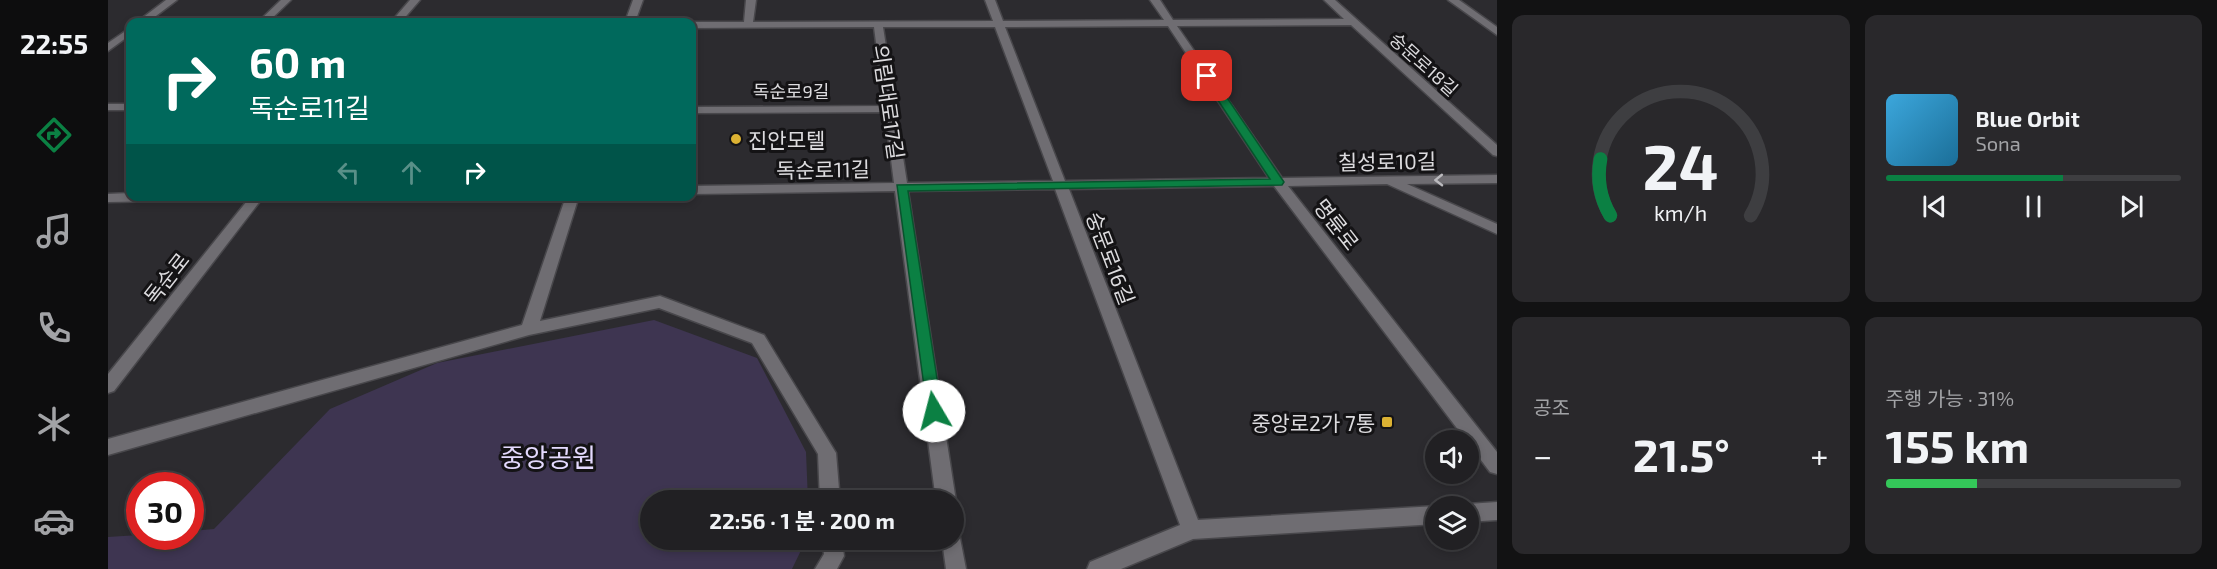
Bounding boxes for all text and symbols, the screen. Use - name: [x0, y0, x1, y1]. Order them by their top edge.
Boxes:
- text: 22:55: [20, 27, 88, 59]
- street label: 숭문로18길: [1385, 28, 1463, 100]
- text: 60 m: [249, 36, 346, 86]
- icon: right: [150, 42, 228, 120]
- street label: 의림대로17길: [869, 43, 909, 161]
- pin: [1181, 50, 1232, 101]
- icon: arrive: [1190, 59, 1223, 92]
- street label: 독순로9길: [753, 80, 829, 102]
- text: 독순로11길: [249, 91, 370, 123]
- text: Blue Orbit: [1976, 105, 2080, 131]
- icon: directions: [33, 114, 75, 156]
- place label: 진안모텔: [748, 127, 825, 152]
- text: 24: [1643, 128, 1719, 203]
- text: Sona: [1976, 131, 2021, 155]
- marker: 진안모텔: [729, 132, 743, 146]
- street label: 칠성로10길: [1338, 148, 1436, 174]
- icon: left: [332, 156, 365, 189]
- icon: ahead: [395, 156, 428, 189]
- icon: right: [458, 156, 491, 189]
- street label: 독순로11길: [776, 156, 870, 182]
- one-way arrow: [1434, 174, 1443, 186]
- icon: previous: [1918, 190, 1951, 223]
- icon: pause: [2017, 190, 2050, 223]
- icon: next: [2115, 190, 2148, 223]
- street label: 명륜로: [1309, 193, 1365, 255]
- text: km/h: [1654, 200, 1707, 225]
- street label: 숭문로16길: [1082, 208, 1140, 308]
- icon: music: [33, 210, 75, 252]
- street label: 독순로: [138, 247, 194, 309]
- icon: phone: [33, 307, 75, 349]
- position arrow: [902, 379, 966, 443]
- text: 주행 가능 · 31%: [1886, 386, 2014, 410]
- text: 공조: [1533, 395, 1570, 419]
- icon: climate: [33, 403, 75, 445]
- place label: 중앙로2가 7통: [1251, 410, 1375, 435]
- marker: 중앙로2가 7통: [1380, 415, 1394, 429]
- text: 155 km: [1886, 418, 2029, 472]
- text: 21.5°: [1633, 427, 1730, 481]
- map controls: [1425, 430, 1479, 550]
- button: sound: [1425, 430, 1479, 484]
- text: −: [1533, 435, 1552, 475]
- text: +: [1810, 435, 1828, 475]
- park label: 중앙공원: [500, 441, 596, 472]
- speed limit sign: 30: [126, 472, 204, 550]
- button: layers: [1425, 496, 1479, 550]
- icon: car: [33, 500, 75, 542]
- text: 22:56 · 1 분 · 200 m: [709, 507, 895, 533]

